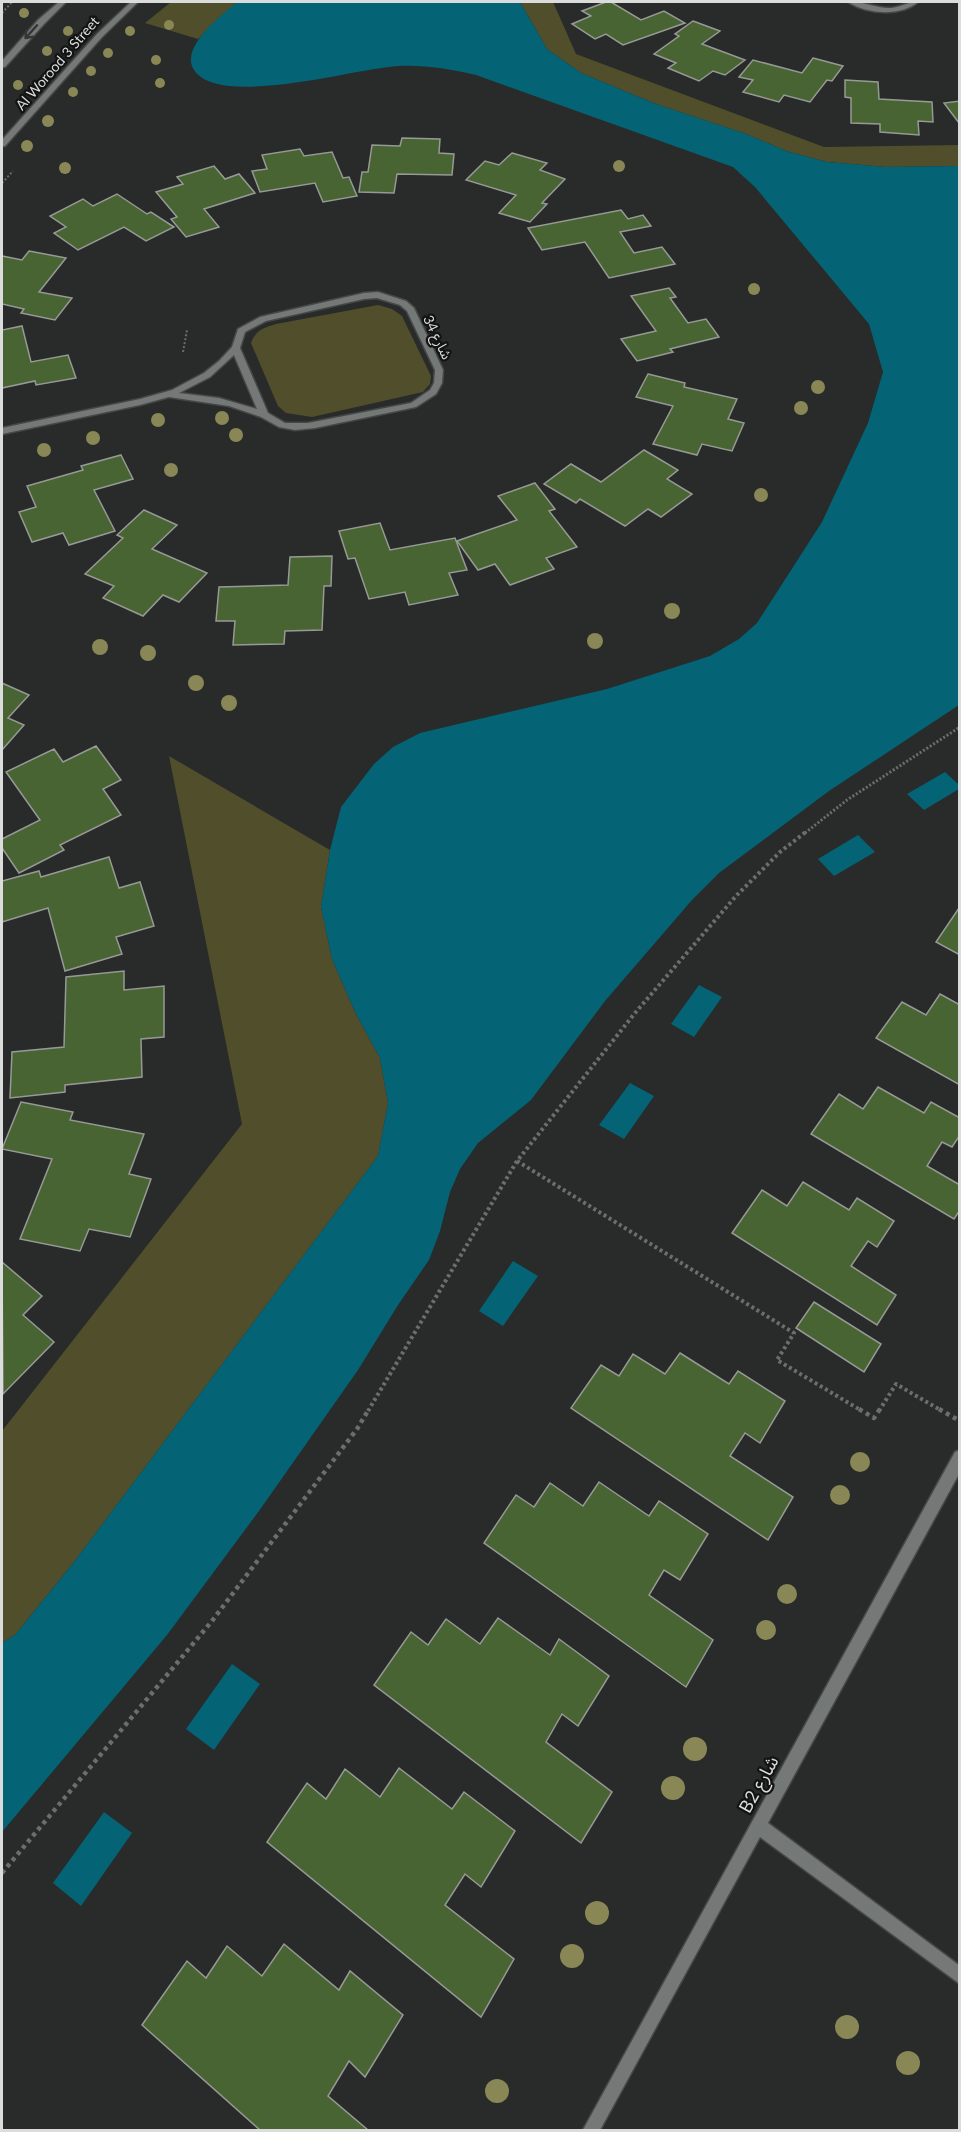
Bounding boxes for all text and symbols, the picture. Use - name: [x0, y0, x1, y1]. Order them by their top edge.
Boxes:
- street label: Al Worood 3 Street: [12, 13, 102, 113]
- one-way arrow: [24, 25, 38, 40]
- street label: شارع 34: [417, 312, 456, 363]
- street label: B2 شارع: [733, 1752, 786, 1818]

